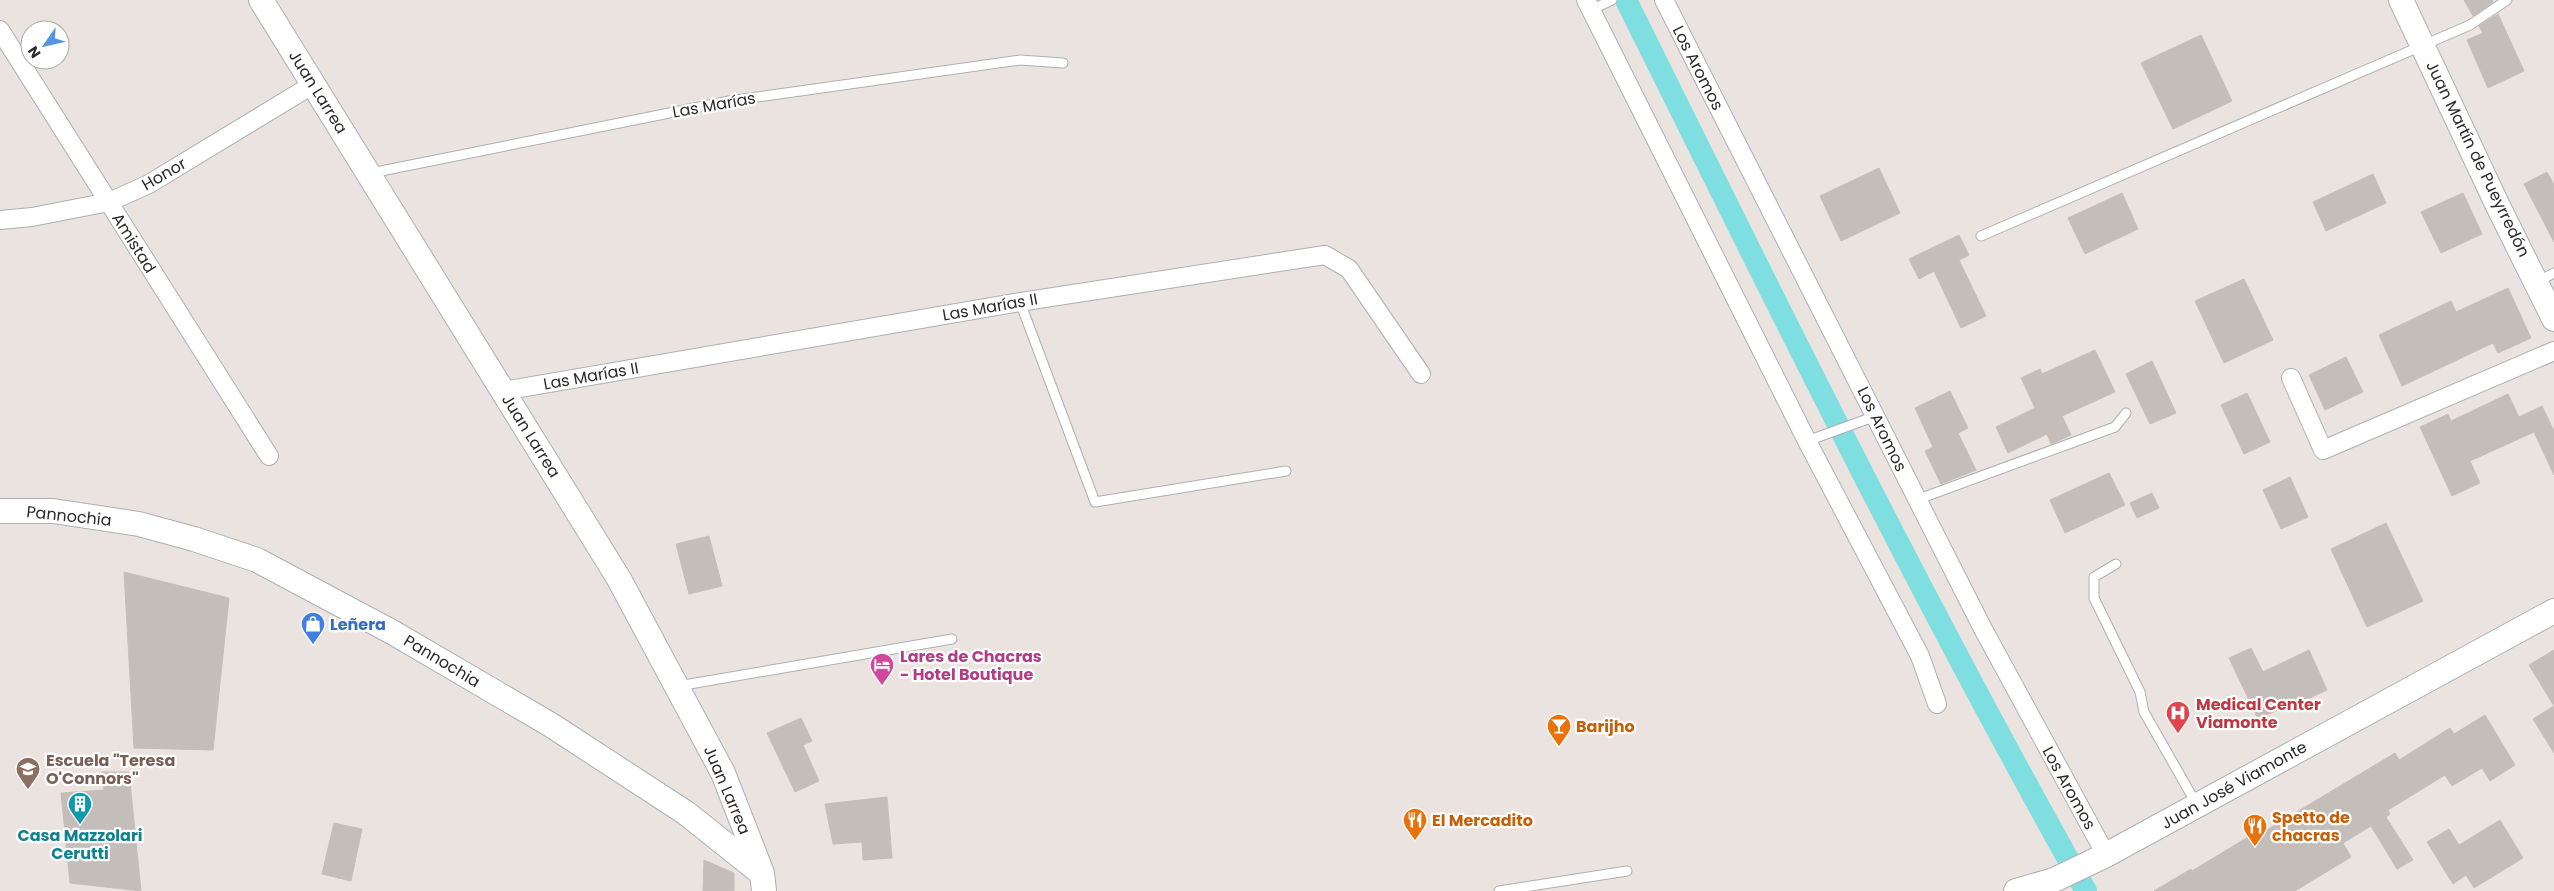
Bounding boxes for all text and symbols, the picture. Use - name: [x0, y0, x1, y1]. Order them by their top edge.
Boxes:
- north arrow: [20, 20, 70, 70]
- street label: Los Aromos: [1667, 22, 1729, 114]
- text: N: [23, 42, 45, 62]
- street label: Juan Larrea: [283, 46, 353, 138]
- street label: Juan Martín de Pueyrredón: [2420, 57, 2536, 261]
- street label: Las Marías: [671, 86, 757, 124]
- street label: Honor: [138, 152, 190, 196]
- street label: Amistad: [106, 208, 162, 278]
- street label: Las Marías II: [941, 287, 1039, 327]
- street label: Las Marías II: [542, 356, 640, 396]
- street label: Los Aromos: [1852, 383, 1912, 475]
- street label: Juan Larrea: [496, 390, 566, 482]
- street label: Pannochia: [25, 500, 113, 532]
- shop icon: Leñera: [300, 611, 326, 645]
- place label: Leñera: [330, 613, 386, 636]
- street label: Pannochia: [399, 629, 485, 693]
- place label: Lares de Chacras - Hotel Boutique: [900, 645, 1042, 686]
- hotel icon: Lares de Chacras - Hotel Boutique: [869, 652, 895, 686]
- place label: Medical Center Viamonte: [2196, 693, 2321, 734]
- hospital icon: Medical Center Viamonte: [2165, 700, 2191, 734]
- bar icon: Barijho: [1546, 713, 1572, 747]
- place label: Barijho: [1576, 715, 1635, 738]
- street label: Juan José Viamonte: [2157, 735, 2311, 835]
- street label: Juan Larrea: [698, 742, 756, 838]
- street label: Los Aromos: [2037, 742, 2101, 834]
- place label: Escuela "Teresa O'Connors": [46, 749, 175, 790]
- school or university icon: Escuela "Teresa O'Connors": [15, 756, 41, 790]
- building icon: Casa Mazzolari Cerutti: [67, 791, 93, 825]
- place label: Spetto de chacras: [2272, 806, 2350, 847]
- restaurant icon: El Mercadito: [1402, 807, 1428, 841]
- place label: El Mercadito: [1432, 809, 1533, 832]
- restaurant icon: Spetto de chacras: [2242, 813, 2268, 847]
- place label: Casa Mazzolari Cerutti: [17, 824, 143, 865]

